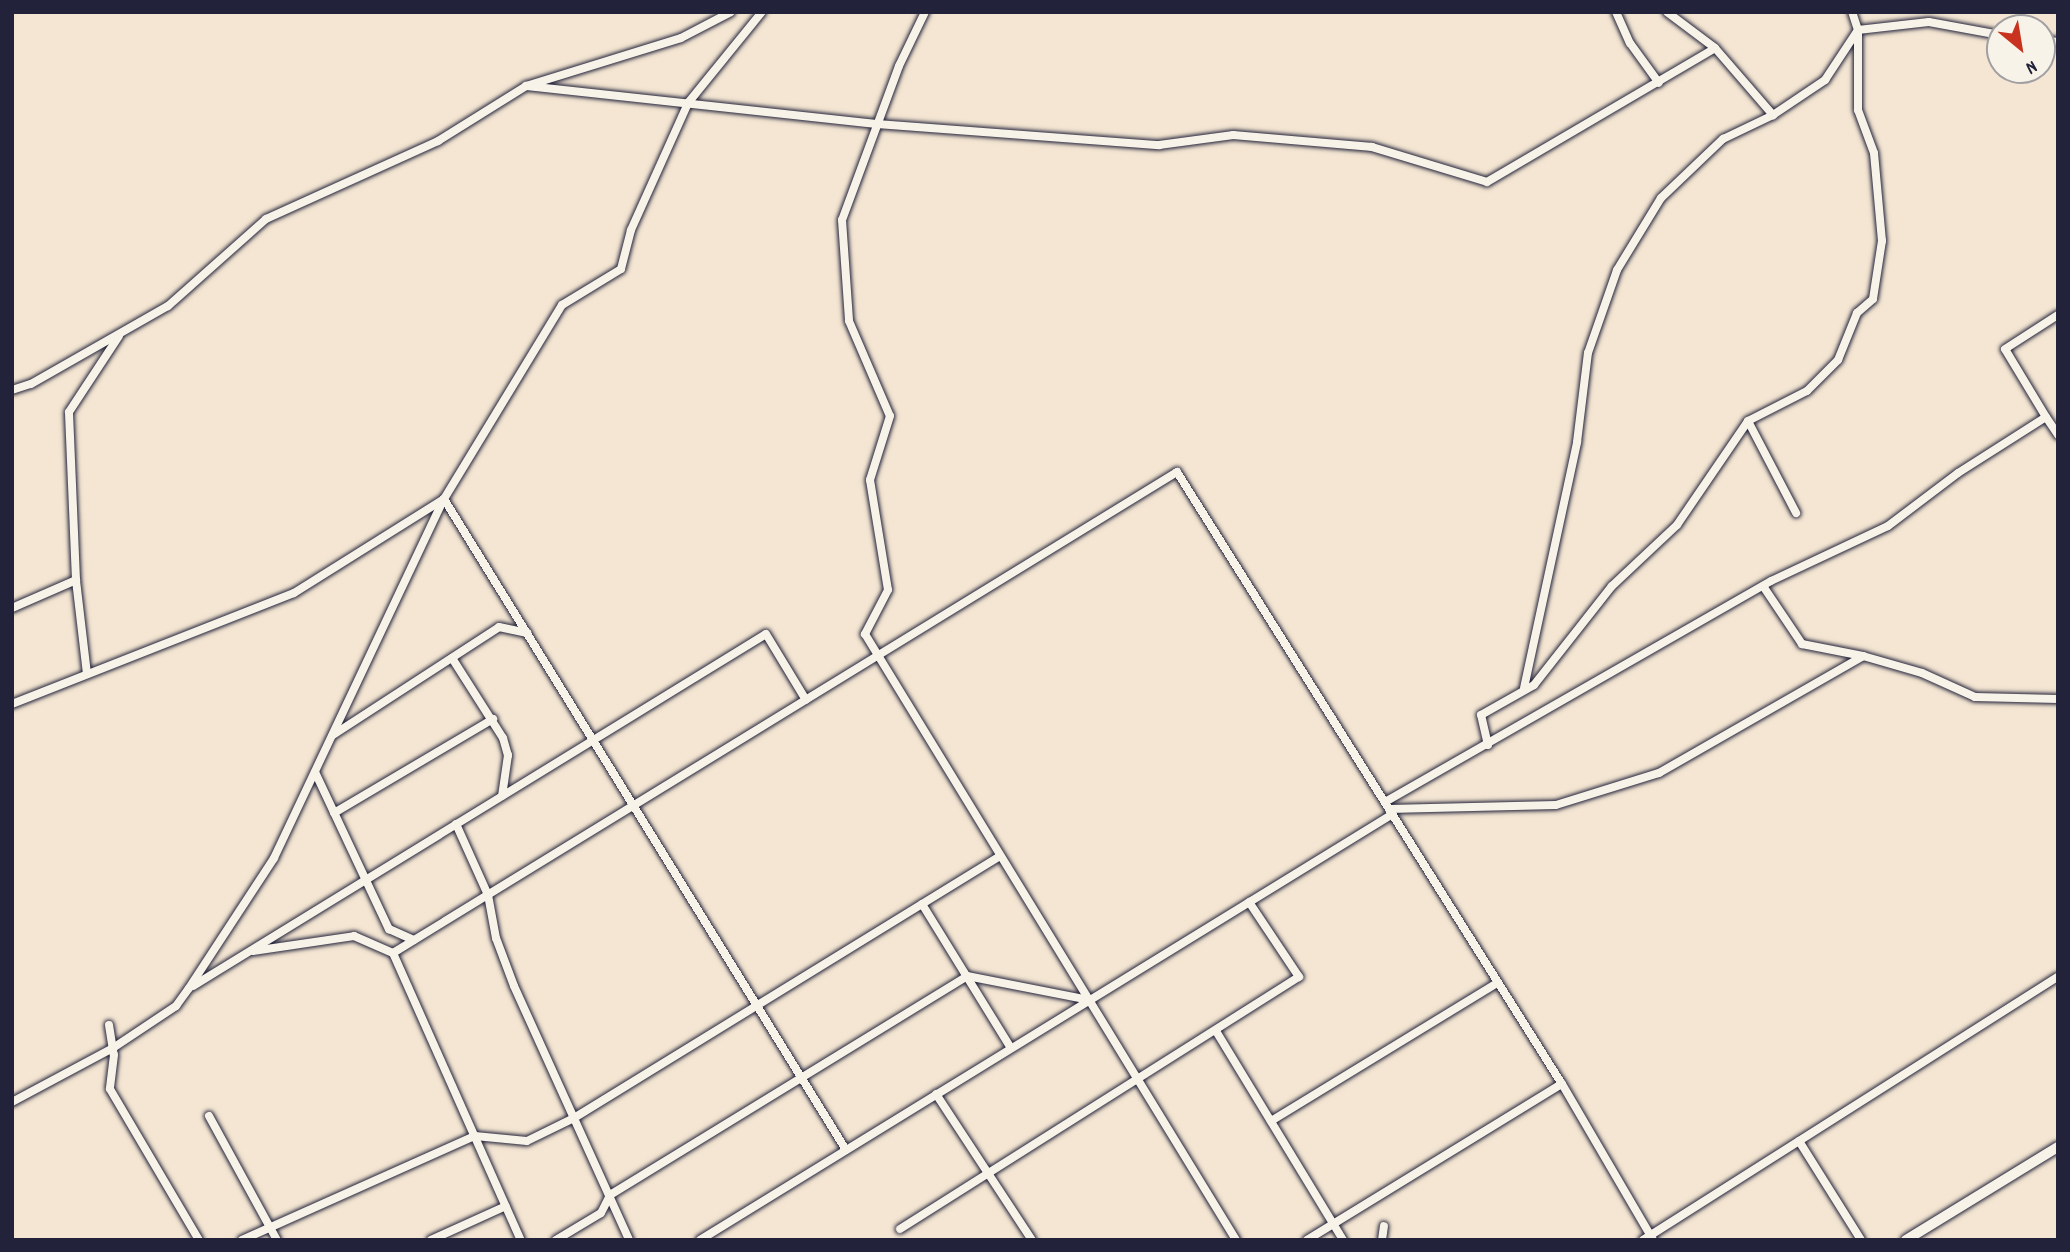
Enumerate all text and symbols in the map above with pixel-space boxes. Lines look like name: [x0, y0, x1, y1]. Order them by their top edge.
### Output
north arrow: [1986, 14, 2056, 84]
text: N: [2020, 52, 2042, 80]

